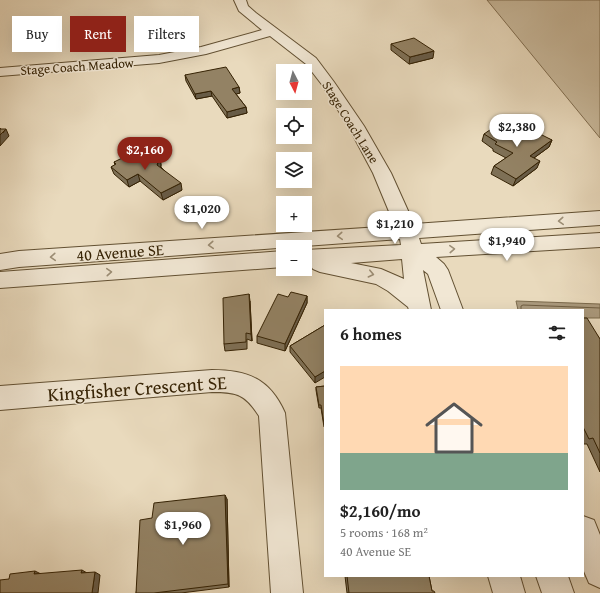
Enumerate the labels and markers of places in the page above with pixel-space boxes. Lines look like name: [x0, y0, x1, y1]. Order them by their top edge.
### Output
pin: $2,380: [484, 114, 550, 148]
pin: $2,160: [112, 137, 178, 171]
pin: $1,020: [169, 196, 235, 230]
pin: $1,210: [362, 211, 428, 245]
pin: $1,940: [474, 228, 540, 262]
pin: $1,960: [150, 512, 216, 546]

